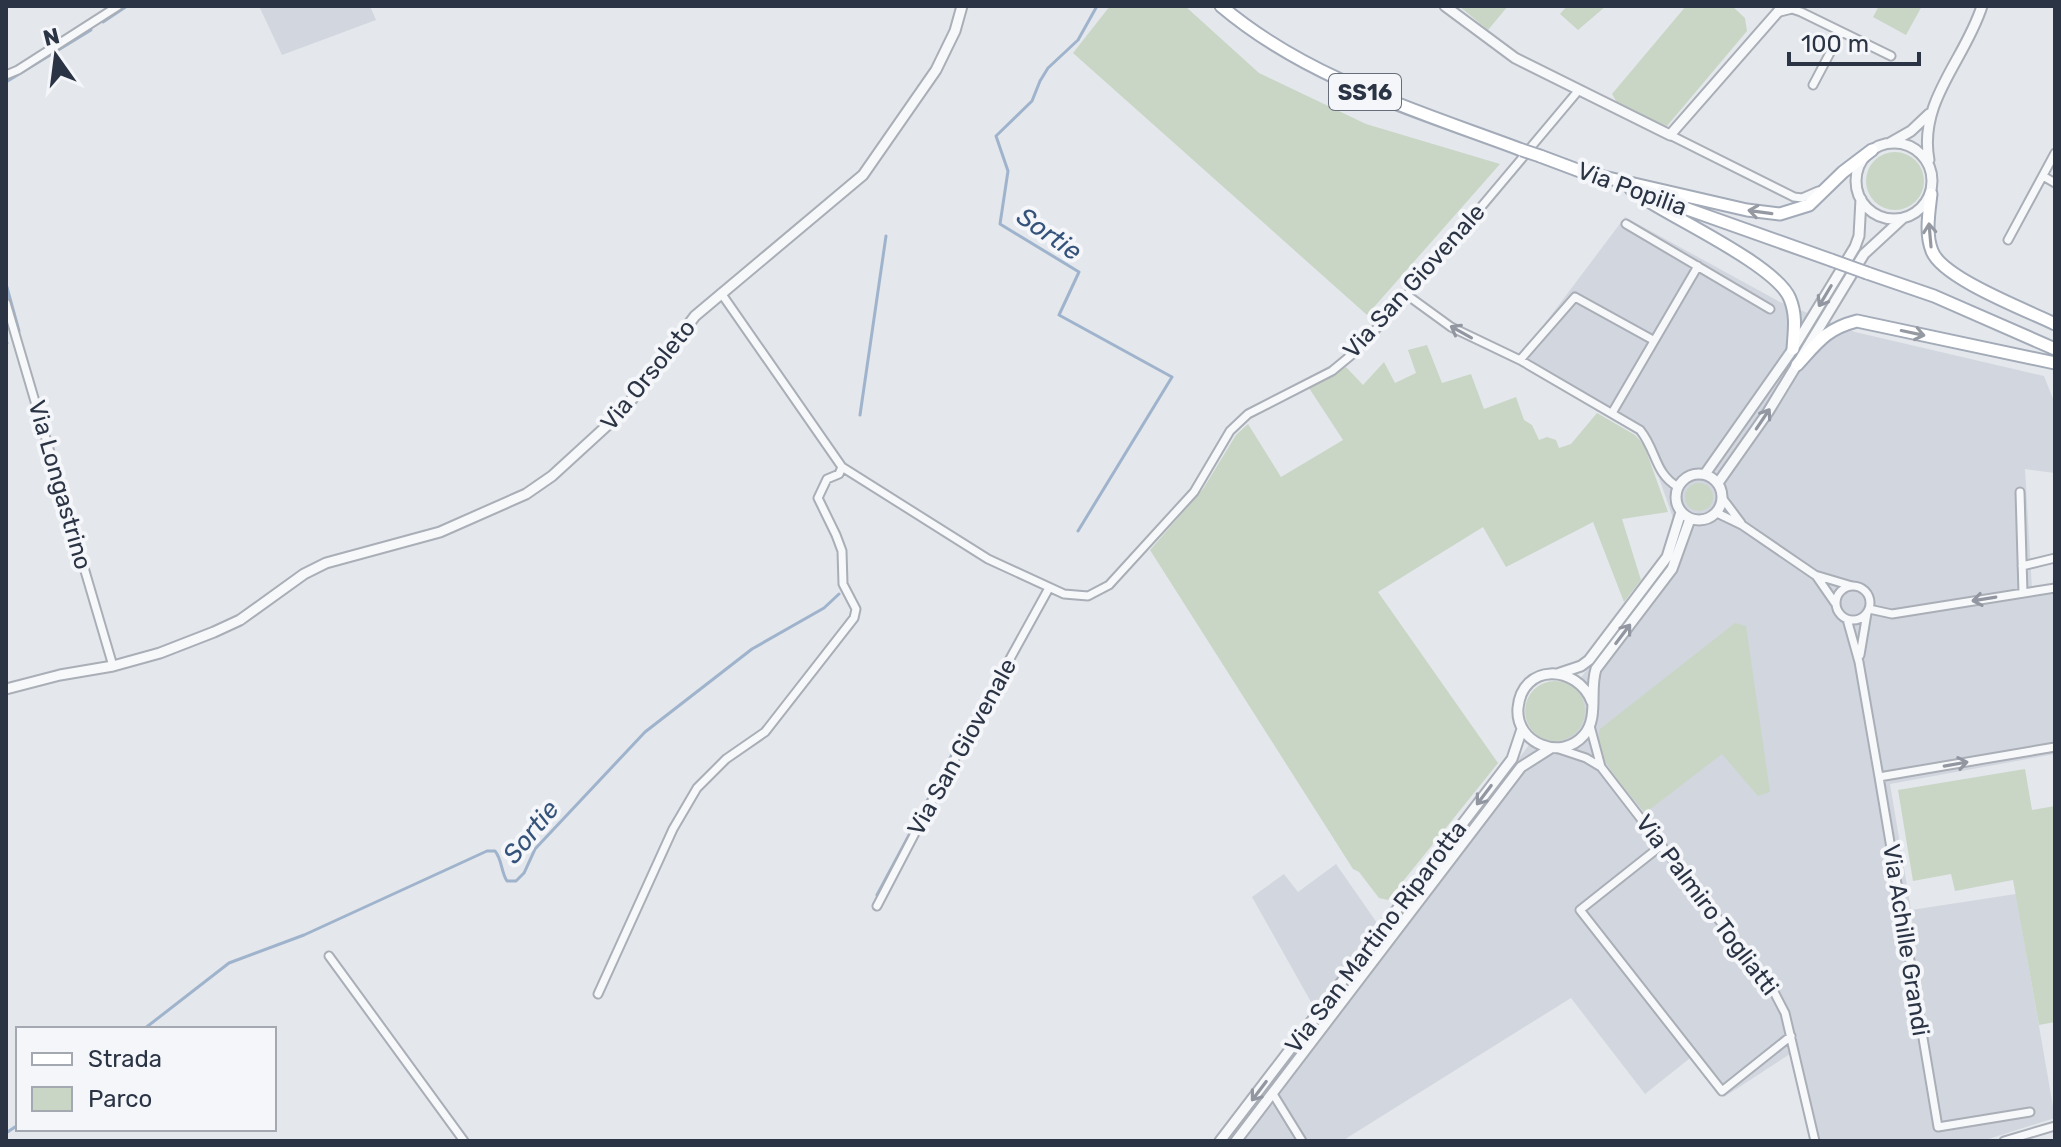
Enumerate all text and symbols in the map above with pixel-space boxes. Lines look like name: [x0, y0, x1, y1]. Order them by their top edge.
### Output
north arrow: [16, 16, 96, 96]
scale bar: [1789, 16, 1919, 66]
text: N: [40, 22, 62, 52]
text: 100 m: [1801, 30, 1869, 58]
road number: SS16: [1329, 74, 1401, 110]
street label: Via Popilia: [1573, 156, 1691, 222]
street label: Via San Giovenale: [1337, 198, 1491, 364]
water label: Sortie: [1011, 201, 1088, 268]
one-way arrow: [1748, 204, 1773, 219]
one-way arrow: [1922, 222, 1937, 248]
one-way arrow: [1817, 284, 1833, 307]
street label: Via Orsoleto: [595, 314, 701, 436]
one-way arrow: [1450, 324, 1473, 340]
one-way arrow: [1900, 326, 1925, 341]
street label: Via Longastrino: [22, 397, 98, 573]
one-way arrow: [1755, 408, 1771, 430]
one-way arrow: [1972, 592, 1998, 607]
one-way arrow: [1615, 624, 1632, 645]
street label: Via San Giovenale: [902, 654, 1022, 840]
one-way arrow: [1943, 756, 1968, 771]
one-way arrow: [1476, 784, 1493, 805]
water label: Sortie: [496, 794, 566, 870]
street label: Via Palmiro Togliatti: [1630, 809, 1784, 1001]
street label: Via San Martino Riparotta: [1279, 815, 1473, 1059]
street label: Via Achille Grandi: [1877, 842, 1935, 1038]
legend: [16, 1027, 276, 1131]
text: Strada: [88, 1045, 162, 1073]
one-way arrow: [1250, 1080, 1267, 1101]
text: Parco: [88, 1085, 152, 1113]

